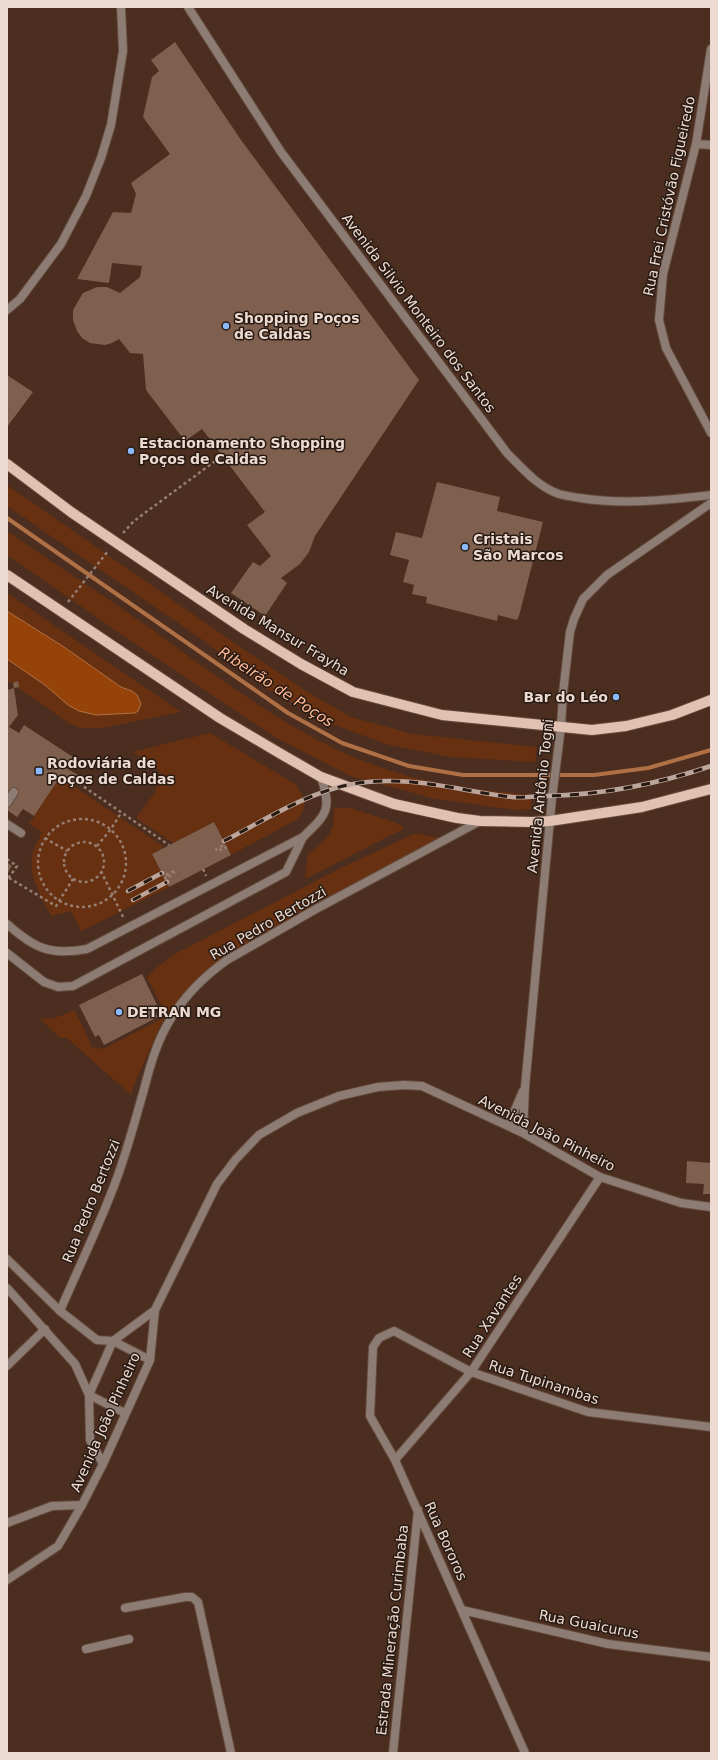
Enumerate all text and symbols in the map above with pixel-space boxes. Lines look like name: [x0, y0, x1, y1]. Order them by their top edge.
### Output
street label: Rua Frei Cristóvão Figueiredo: [640, 95, 698, 297]
street label: Avenida Silvio Monteiro dos Santos: [339, 210, 499, 416]
place label: Shopping Poços de Caldas: [234, 310, 360, 342]
marker: Shopping Poços de Caldas: [221, 321, 231, 331]
place label: Estacionamento Shopping Poços de Caldas: [139, 435, 345, 467]
marker: Estacionamento Shopping Poços de Caldas: [126, 446, 136, 456]
place label: Cristais São Marcos: [473, 531, 564, 563]
marker: Cristais São Marcos: [460, 542, 470, 552]
street label: Avenida Mansur Frayha: [204, 581, 352, 679]
water label: Ribeirão de Poços: [215, 643, 337, 731]
place label: Bar do Léo: [524, 689, 608, 705]
marker: Bar do Léo: [611, 692, 621, 702]
street label: Avenida Antônio Togni: [524, 718, 556, 874]
place label: Rodoviária de Poços de Caldas: [47, 755, 175, 787]
marker: Rodoviária de Poços de Caldas: [34, 766, 44, 776]
street label: Rua Pedro Bertozzi: [207, 883, 329, 963]
place label: DETRAN MG: [127, 1004, 221, 1020]
marker: DETRAN MG: [114, 1007, 124, 1017]
street label: Avenida João Pinheiro: [476, 1092, 618, 1174]
street label: Rua Pedro Bertozzi: [59, 1137, 123, 1265]
street label: Rua Xavantes: [459, 1271, 525, 1361]
street label: Avenida João Pinheiro: [67, 1350, 143, 1494]
street label: Rua Tupinambas: [487, 1357, 601, 1407]
street label: Rua Bororos: [422, 1499, 470, 1583]
street label: Estrada Mineração Curimbaba: [373, 1524, 411, 1736]
street label: Rua Guaicurus: [538, 1606, 640, 1642]

